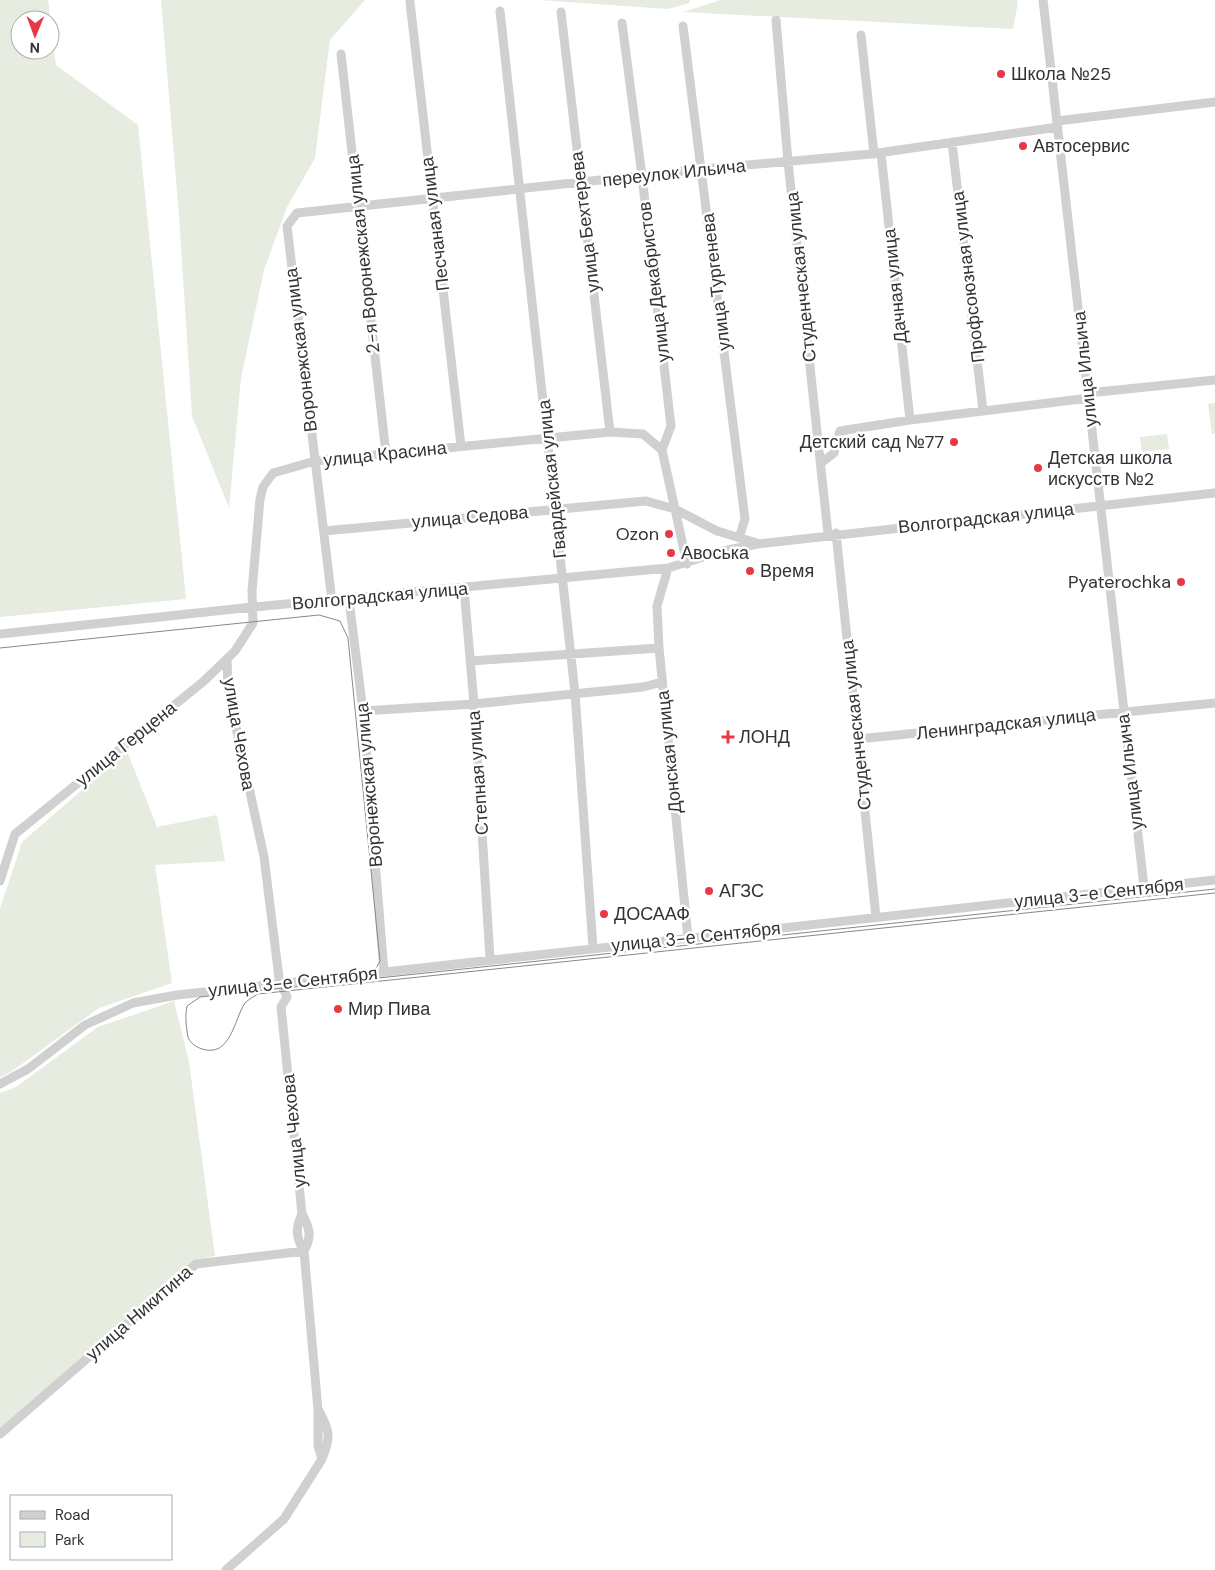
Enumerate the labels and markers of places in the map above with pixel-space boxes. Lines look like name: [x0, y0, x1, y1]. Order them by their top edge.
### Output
place label: Школа №25: [1011, 62, 1111, 86]
marker: Школа №25: [995, 68, 1007, 80]
place label: Автосервис: [1033, 134, 1130, 158]
marker: Автосервис: [1017, 140, 1029, 152]
place label: Детский сад №77: [800, 430, 944, 454]
marker: Детский сад №77: [948, 436, 960, 448]
place label: Детская школа искусств №2: [1048, 446, 1173, 491]
marker: Детская школа искусств №2: [1032, 462, 1044, 474]
place label: Ozon: [616, 522, 659, 546]
marker: Ozon: [663, 528, 675, 540]
place label: Авоська: [681, 541, 750, 565]
marker: Авоська: [665, 547, 677, 559]
place label: Время: [760, 559, 814, 583]
marker: Время: [744, 565, 756, 577]
place label: Pyaterochka: [1068, 570, 1171, 594]
marker: Pyaterochka: [1175, 576, 1187, 588]
place label: ЛОНД: [739, 725, 790, 749]
marker: ЛОНД: [721, 730, 735, 744]
place label: АГЗС: [719, 879, 764, 903]
marker: АГЗС: [703, 885, 715, 897]
place label: ДОСААФ: [614, 902, 690, 926]
marker: ДОСААФ: [598, 908, 610, 920]
place label: Мир Пива: [348, 997, 431, 1021]
marker: Мир Пива: [332, 1003, 344, 1015]

